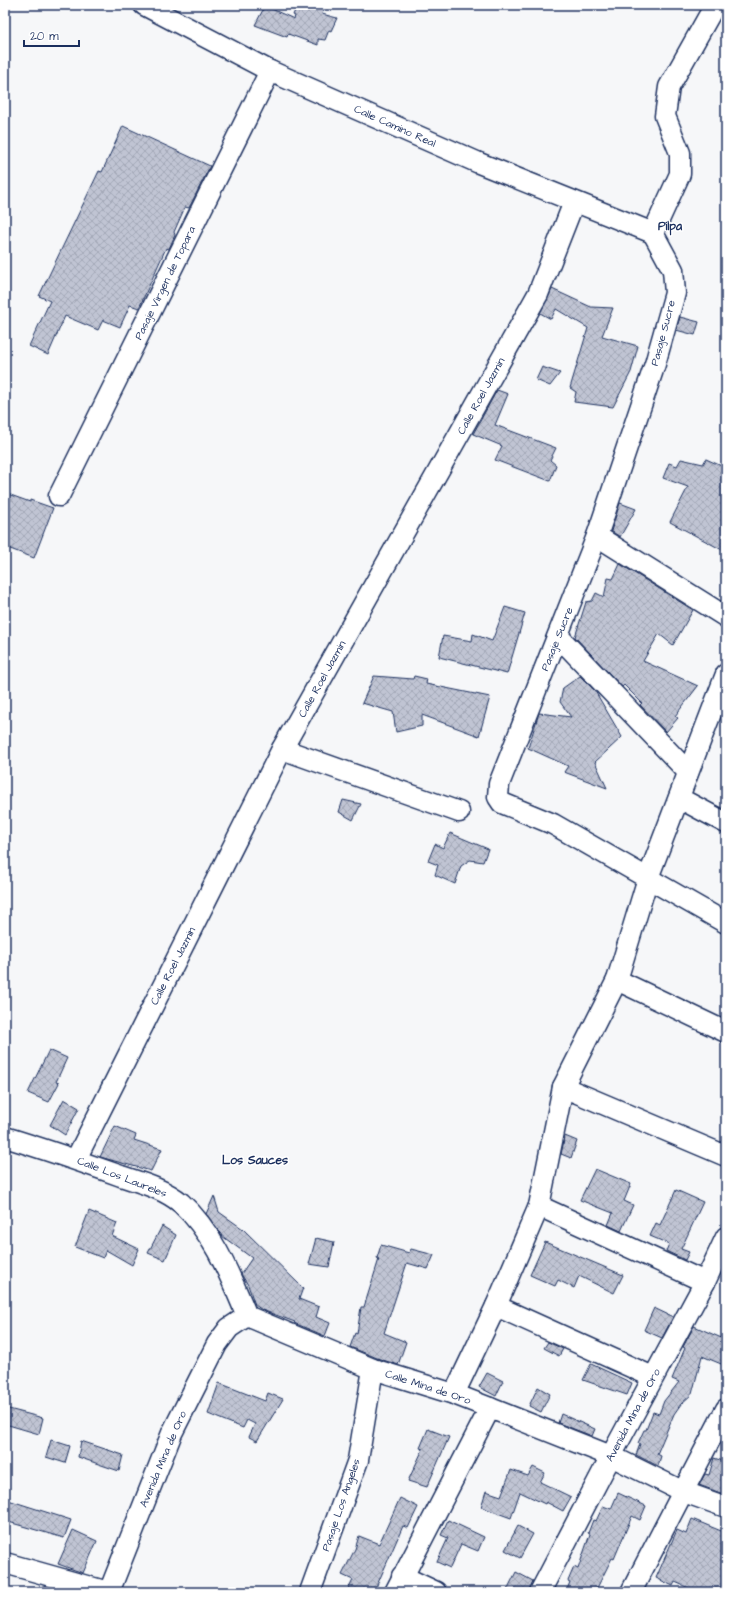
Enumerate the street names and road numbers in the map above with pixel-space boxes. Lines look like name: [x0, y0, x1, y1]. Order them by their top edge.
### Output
street label: Calle Camino Real: [352, 101, 438, 151]
street label: Pasaje Virgen de Topara: [131, 223, 200, 343]
street label: Pasaje Sucre: [647, 298, 679, 368]
street label: Calle Roel Jazmin: [454, 354, 509, 437]
street label: Pasaje Sucre: [537, 605, 577, 673]
street label: Calle Roel Jazmin: [295, 637, 350, 720]
street label: Calle Roel Jazmin: [147, 924, 199, 1008]
street label: Calle Los Laureles: [75, 1153, 169, 1201]
street label: Avenida Mina de Oro: [602, 1365, 664, 1464]
street label: Calle Mina de Oro: [383, 1366, 473, 1408]
street label: Avenida Mina de Oro: [136, 1408, 190, 1510]
street label: Pasaje Los Angeles: [318, 1456, 365, 1554]

